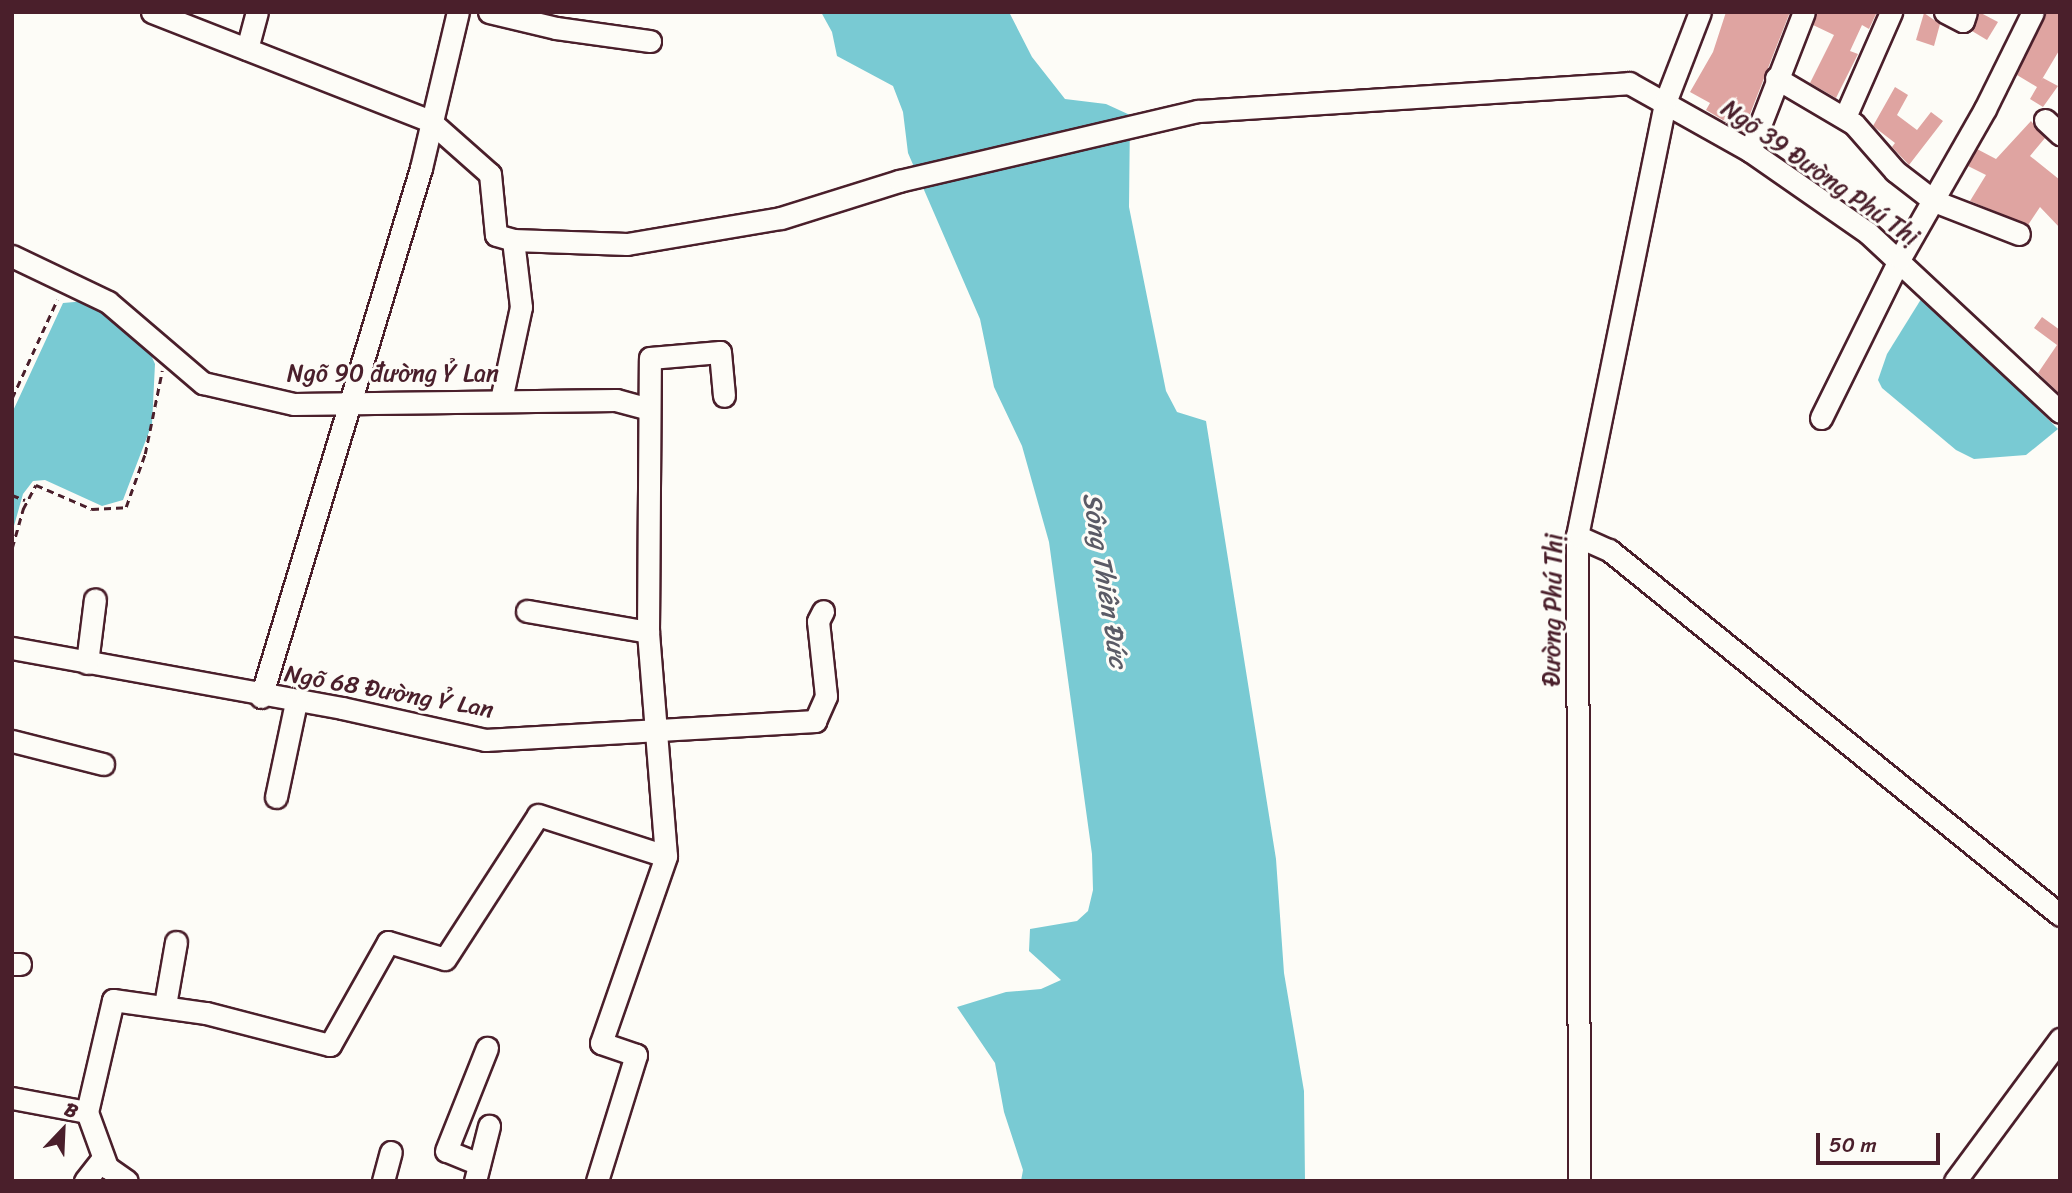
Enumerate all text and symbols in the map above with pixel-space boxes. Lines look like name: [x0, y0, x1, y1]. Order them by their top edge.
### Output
street label: Ngõ 39 Đường Phú Thị: [1716, 94, 1924, 252]
street label: Ngõ 90 đường Ỷ Lan: [287, 360, 499, 388]
water label: Sông Thiên Đức: [1076, 490, 1134, 670]
street label: Đường Phú Thị: [1537, 533, 1569, 687]
street label: Ngõ 68 Đường Ỷ Lan: [282, 659, 496, 725]
text: B: [59, 1093, 83, 1128]
north arrow: [28, 1095, 98, 1165]
scale bar: [1820, 1120, 1944, 1164]
text: 50 m: [1829, 1126, 1877, 1164]

